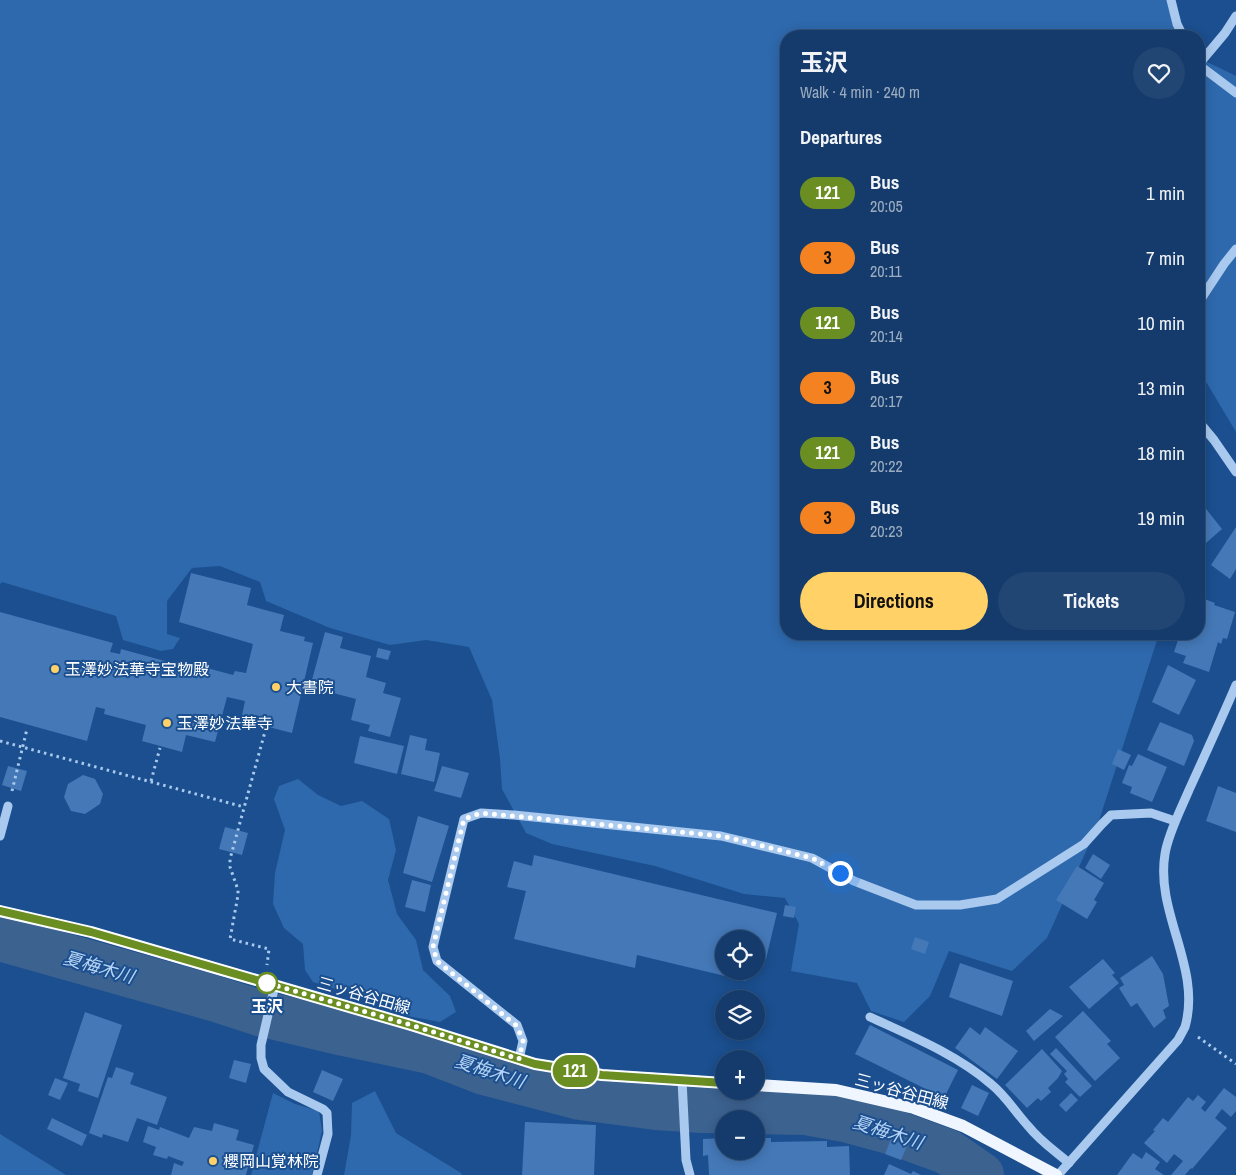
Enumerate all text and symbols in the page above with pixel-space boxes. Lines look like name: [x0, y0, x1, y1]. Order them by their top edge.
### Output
text: 玉沢: [800, 46, 848, 78]
button: heart: [1133, 47, 1185, 99]
text: Walk · 4 min · 240 m: [800, 81, 920, 103]
text: Departures: [800, 124, 882, 150]
text: Bus: [870, 169, 899, 195]
text: 121: [815, 180, 840, 205]
text: 1 min: [1146, 180, 1185, 206]
text: 20:05: [870, 195, 903, 217]
text: Bus: [870, 234, 899, 260]
text: 3: [823, 245, 832, 270]
text: 7 min: [1146, 245, 1185, 271]
text: 20:11: [870, 260, 902, 282]
text: Bus: [870, 299, 899, 325]
text: 121: [815, 310, 840, 335]
text: 10 min: [1137, 310, 1185, 336]
text: 20:14: [870, 325, 903, 347]
text: Bus: [870, 364, 899, 390]
text: 3: [823, 375, 832, 400]
text: 13 min: [1137, 375, 1185, 401]
text: 20:17: [870, 390, 903, 412]
text: Bus: [870, 429, 899, 455]
text: 121: [815, 440, 840, 465]
text: 18 min: [1137, 440, 1185, 466]
text: 20:22: [870, 455, 903, 477]
text: Bus: [870, 494, 899, 520]
text: 3: [823, 505, 832, 530]
text: 19 min: [1137, 505, 1185, 531]
text: 20:23: [870, 520, 903, 542]
button: Directions: [800, 572, 988, 630]
button: Tickets: [998, 572, 1185, 630]
place label: 玉澤妙法華寺宝物殿: [65, 658, 209, 680]
marker: 玉澤妙法華寺宝物殿: [49, 663, 61, 675]
place label: 大書院: [286, 676, 334, 698]
marker: 大書院: [270, 681, 282, 693]
place label: 玉澤妙法華寺: [177, 712, 273, 734]
marker: 玉澤妙法華寺: [161, 717, 173, 729]
your location: [828, 861, 853, 886]
map controls: [715, 930, 765, 1160]
button: locate: [715, 930, 765, 980]
water label: 夏梅木川: [61, 945, 139, 989]
street label: 三ッ谷谷田線: [315, 971, 413, 1019]
marker: 玉沢: [256, 972, 278, 994]
button: layers: [715, 990, 765, 1040]
place label: 玉沢: [251, 995, 283, 1017]
water label: 夏梅木川: [452, 1048, 530, 1095]
button: +: [715, 1050, 765, 1100]
line badge: 121: [546, 1055, 604, 1087]
text: 121: [563, 1058, 587, 1083]
street label: 三ッ谷谷田線: [853, 1068, 951, 1114]
water label: 夏梅木川: [850, 1109, 928, 1156]
button: −: [715, 1110, 765, 1160]
place label: 櫻岡山覚林院: [223, 1150, 319, 1172]
marker: 櫻岡山覚林院: [207, 1155, 219, 1167]

